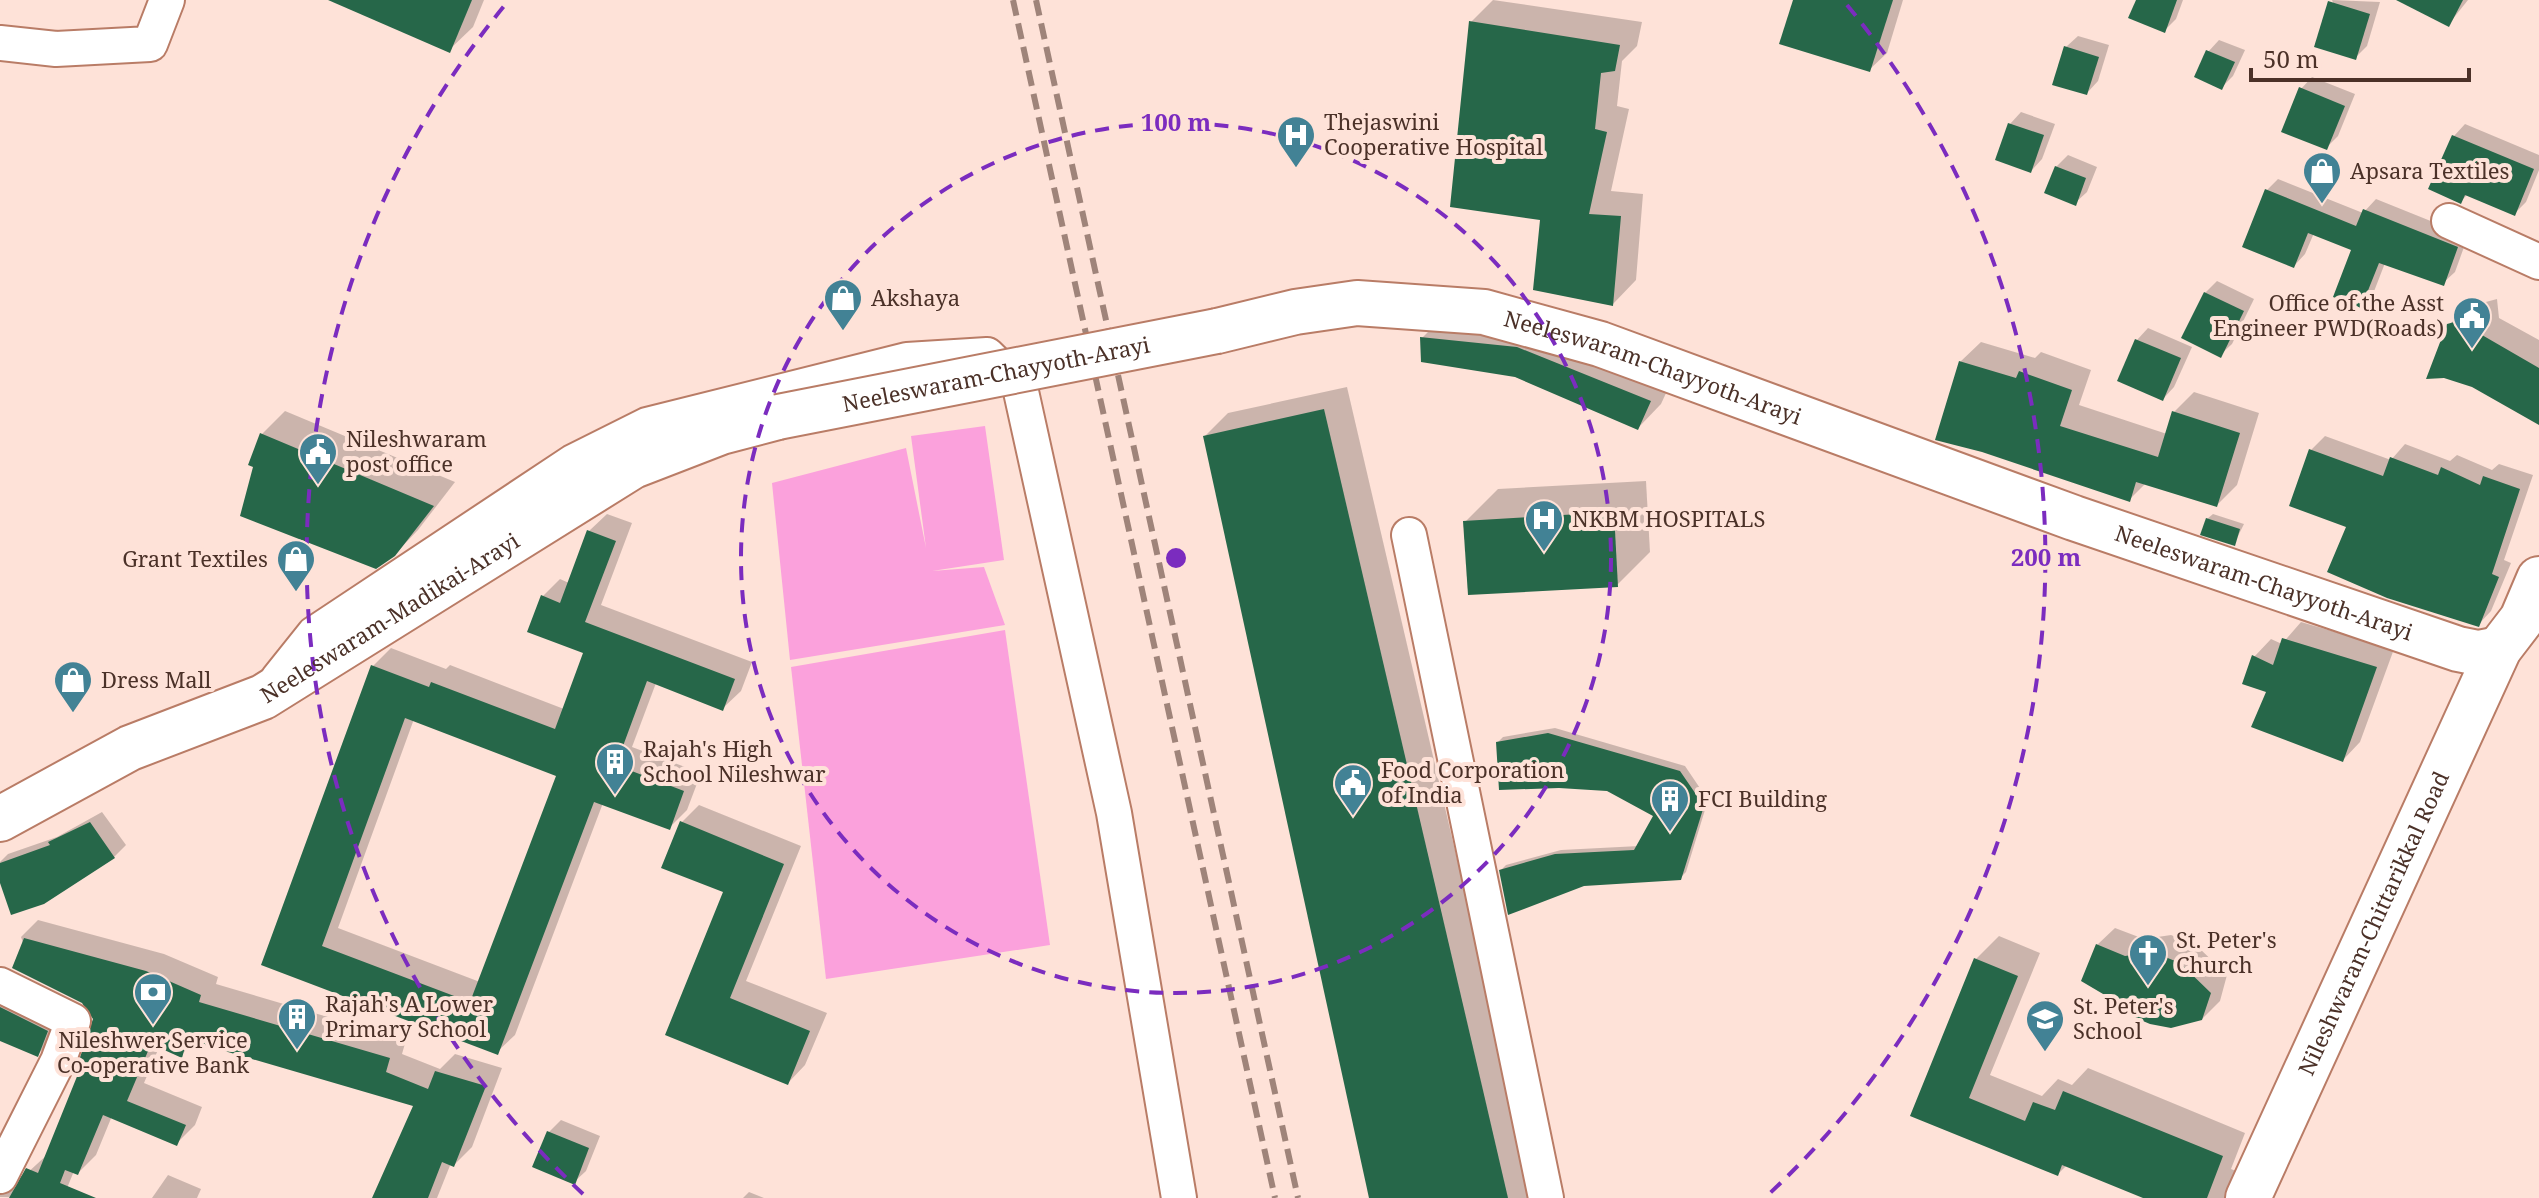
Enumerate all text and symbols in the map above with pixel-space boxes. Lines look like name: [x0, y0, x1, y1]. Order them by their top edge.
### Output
scale bar: [2251, 32, 2469, 82]
text: 50 m: [2263, 42, 2319, 75]
text: 100 m: [1141, 105, 1212, 138]
place label: Thejaswini Cooperative Hospital: [1324, 106, 1543, 161]
hospital icon: Thejaswini Cooperative Hospital: [1275, 114, 1317, 169]
shop icon: Apsara Textiles: [2301, 150, 2343, 205]
place label: Apsara Textiles: [2350, 155, 2510, 185]
shop icon: Akshaya: [822, 277, 864, 332]
place label: Akshaya: [871, 282, 960, 312]
place label: Office of the Asst Engineer PWD(Roads): [2213, 287, 2444, 342]
public building icon: Office of the Asst Engineer PWD(Roads): [2451, 295, 2493, 350]
street label: Neeleswaram-Chayyoth-Arayi: [1501, 302, 1806, 431]
street label: Neeleswaram-Chayyoth-Arayi: [839, 329, 1152, 418]
place label: Nileshwaram post office: [346, 423, 487, 478]
public building icon: Nileshwaram post office: [297, 431, 339, 486]
hospital icon: NKBM HOSPITALS: [1523, 498, 1565, 553]
place label: NKBM HOSPITALS: [1572, 503, 1765, 533]
street label: Neeleswaram-Chayyoth-Arayi: [2111, 517, 2417, 646]
street label: Neeleswaram-Madikai-Arayi: [254, 525, 524, 709]
shop icon: Grant Textiles: [275, 538, 317, 593]
text: 200 m: [2011, 540, 2082, 573]
place label: Grant Textiles: [122, 543, 268, 573]
centre of rings: [1162, 544, 1190, 572]
shop icon: Dress Mall: [52, 659, 94, 714]
place label: Dress Mall: [101, 664, 212, 694]
place label: Rajah's High School Nileshwar: [643, 733, 826, 788]
building icon: Rajah's High School Nileshwar: [594, 741, 636, 796]
place label: Food Corporation of India: [1381, 754, 1564, 809]
public building icon: Food Corporation of India: [1332, 762, 1374, 817]
street label: Nileshwaram-Chittarikkal Road: [2290, 766, 2455, 1080]
building icon: FCI Building: [1649, 778, 1691, 833]
place label: FCI Building: [1698, 783, 1827, 813]
place label: St. Peter's Church: [2176, 924, 2277, 979]
church icon: St. Peter's Church: [2127, 932, 2169, 987]
bank icon: Nileshwer Service Co-operative Bank: [132, 971, 174, 1026]
place label: Rajah's A Lower Primary School: [325, 988, 494, 1043]
place label: St. Peter's School: [2073, 990, 2174, 1045]
building icon: Rajah's A Lower Primary School: [276, 996, 318, 1051]
school or university icon: St. Peter's School: [2024, 998, 2066, 1053]
place label: Nileshwer Service Co-operative Bank: [57, 1024, 249, 1079]

